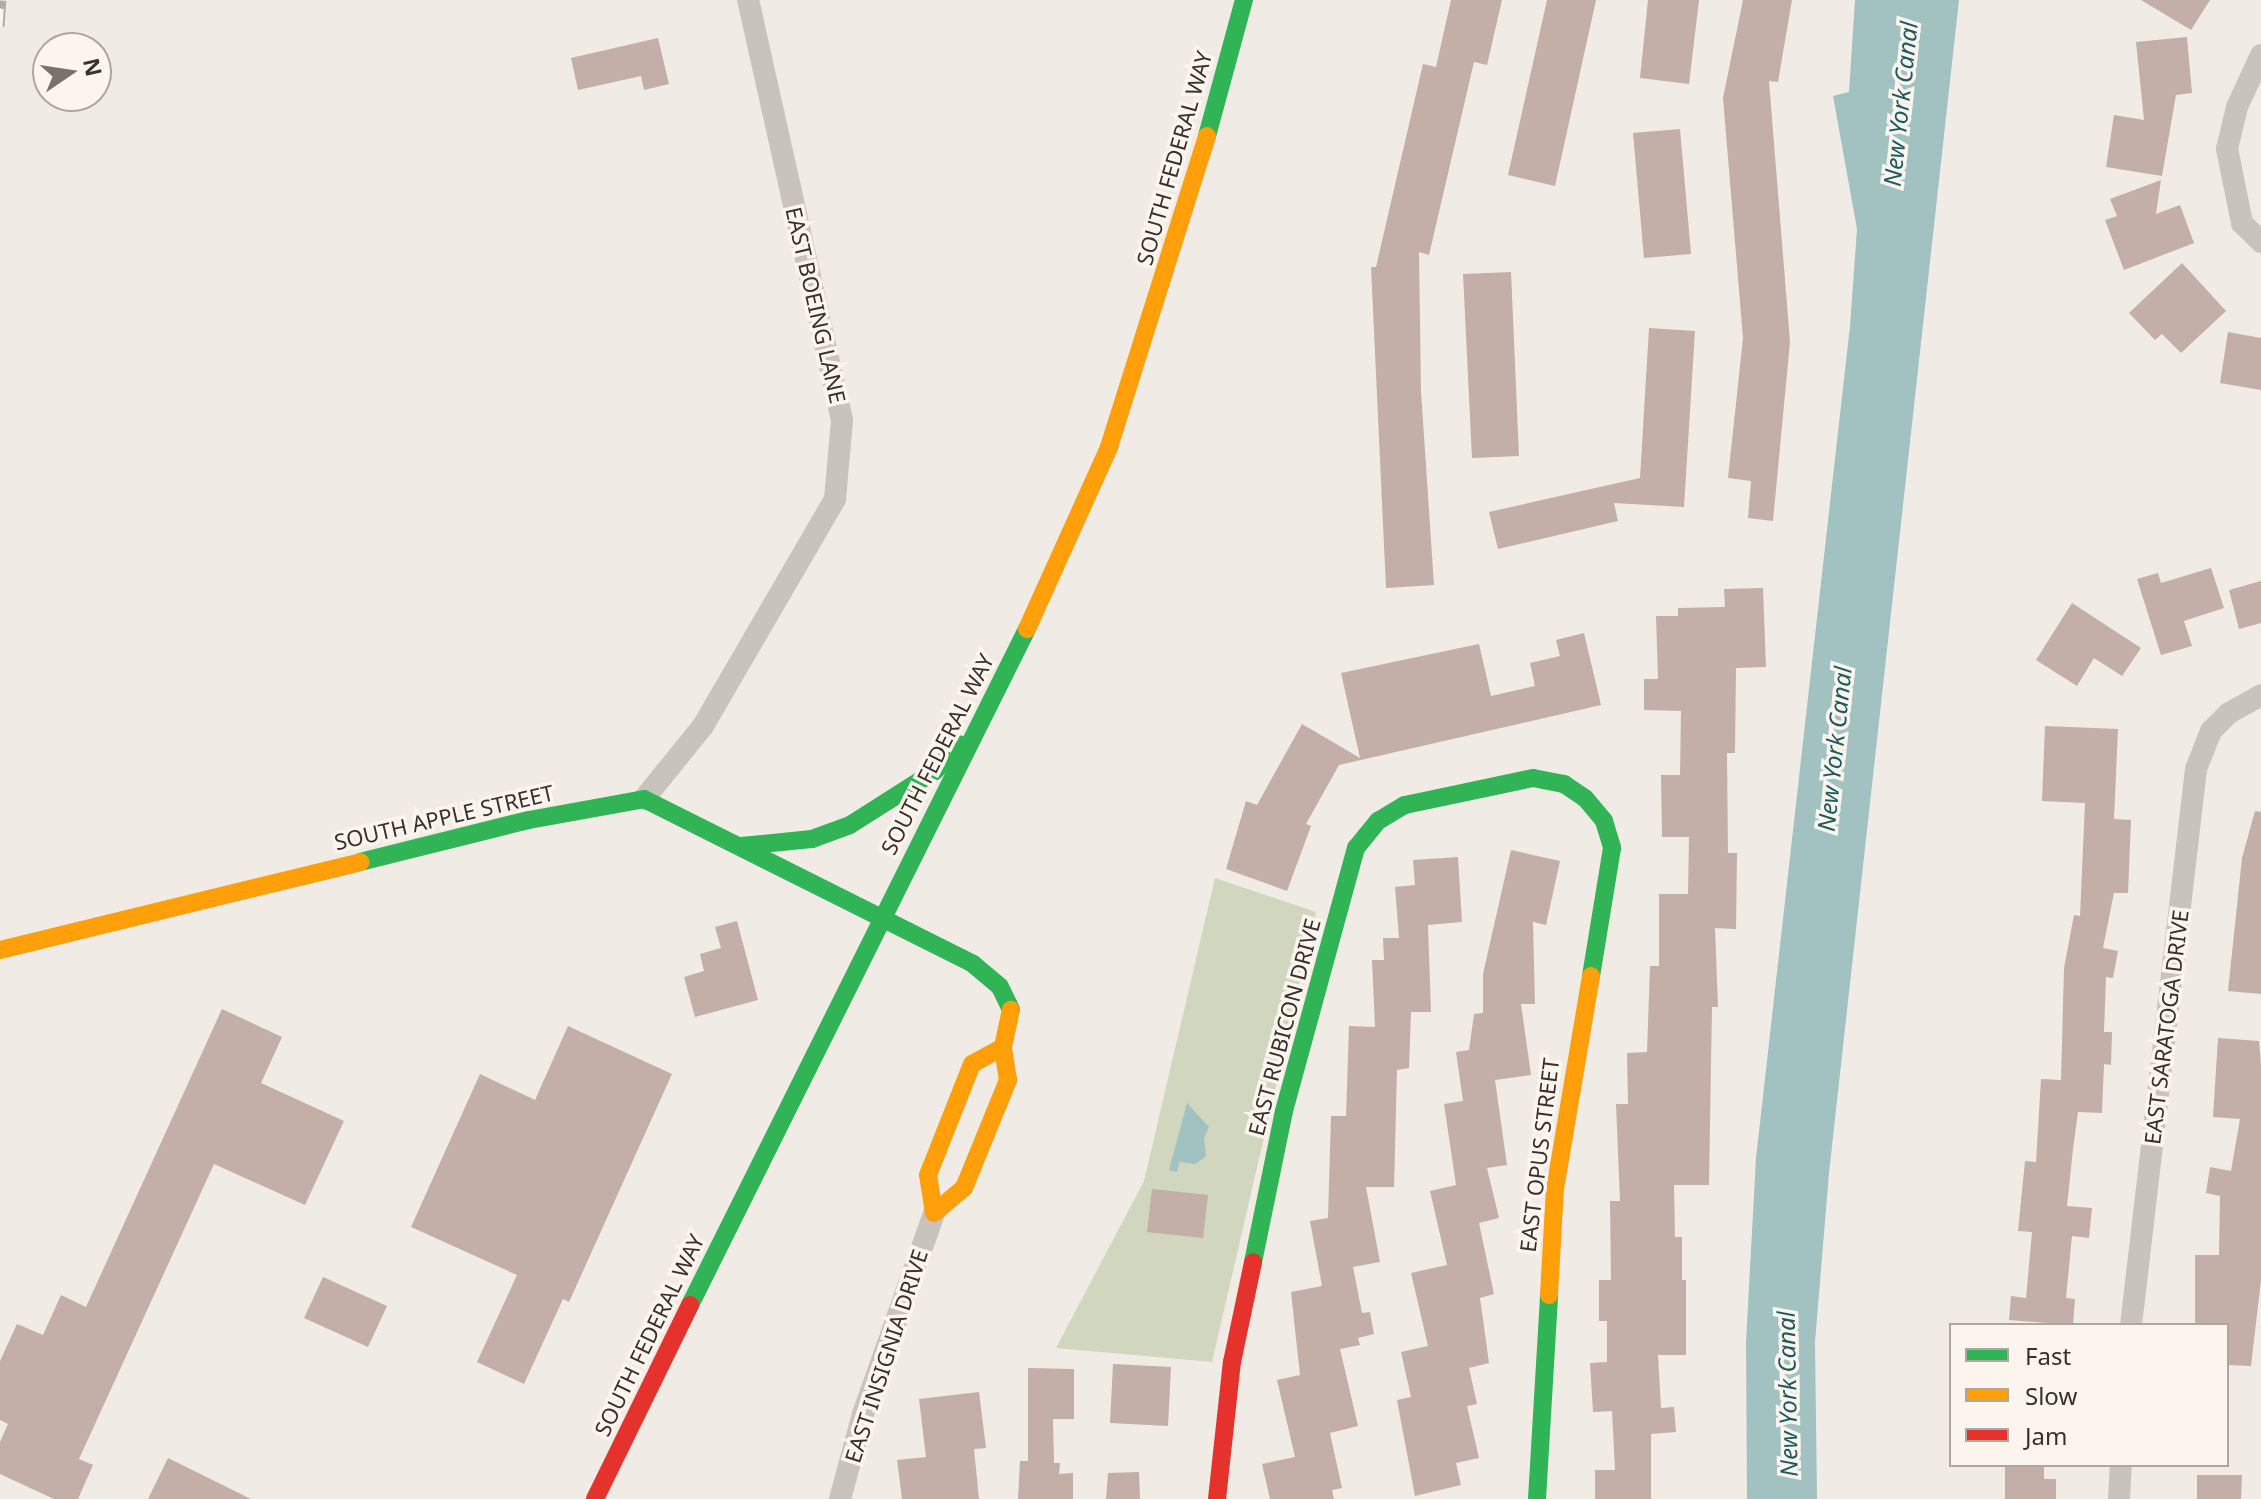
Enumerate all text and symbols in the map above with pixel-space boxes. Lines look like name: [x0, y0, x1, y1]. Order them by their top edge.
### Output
water label: New York Canal: [1877, 20, 1923, 188]
north arrow: [32, 32, 112, 112]
street label: SOUTH FEDERAL WAY: [1131, 48, 1217, 268]
text: N: [77, 55, 110, 79]
street label: EAST BOEING LANE: [781, 204, 851, 406]
street label: SOUTH FEDERAL WAY: [875, 649, 999, 859]
water label: New York Canal: [1811, 665, 1857, 833]
street label: SOUTH APPLE STREET: [332, 779, 556, 855]
street label: EAST SARATOGA DRIVE: [2139, 908, 2193, 1146]
street label: EAST RUBICON DRIVE: [1242, 916, 1326, 1138]
street label: EAST OPUS STREET: [1514, 1056, 1564, 1254]
street label: SOUTH FEDERAL WAY: [589, 1230, 709, 1440]
street label: EAST INSIGNIA DRIVE: [839, 1246, 933, 1466]
water label: New York Canal: [1771, 1311, 1803, 1477]
legend: [1949, 1323, 2229, 1467]
text: Fast: [2025, 1339, 2071, 1372]
text: Slow: [2025, 1379, 2077, 1412]
text: Jam: [2025, 1419, 2067, 1452]

